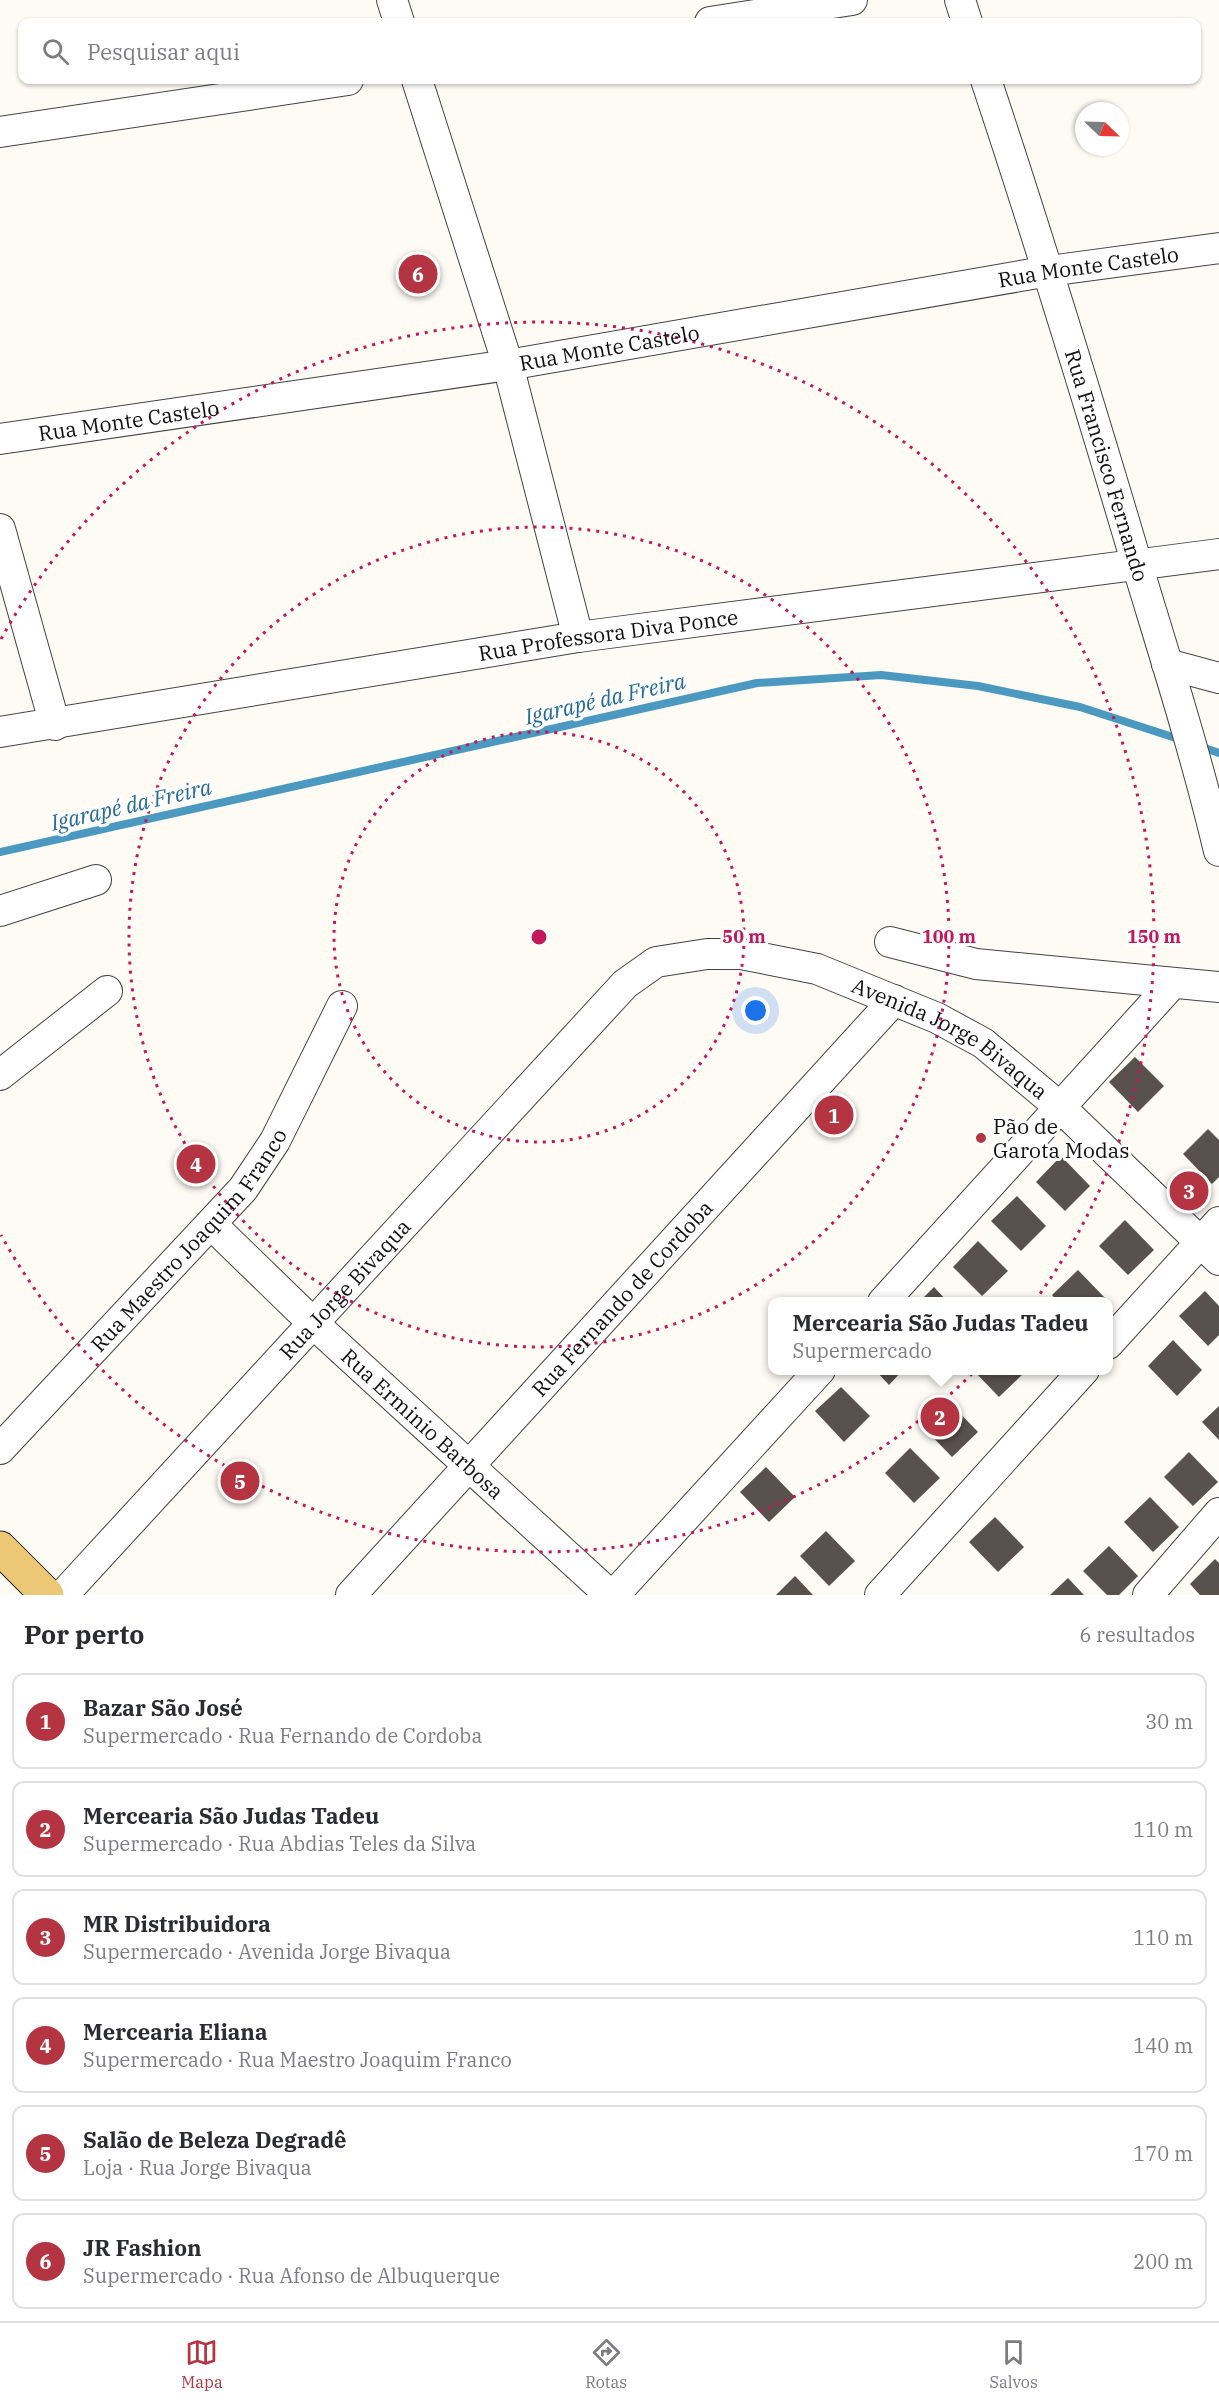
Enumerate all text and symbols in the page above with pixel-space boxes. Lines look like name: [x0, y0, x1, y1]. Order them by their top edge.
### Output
search box: [18, 18, 1201, 84]
icon: search: [39, 35, 72, 68]
text: Pesquisar aqui: [87, 37, 240, 66]
north arrow: [1075, 102, 1129, 156]
street label: Rua Monte Castelo: [996, 240, 1180, 294]
pin: 6: [398, 252, 438, 296]
street label: Rua Monte Castelo: [517, 318, 701, 377]
street label: Rua Francisco Fernando: [1059, 346, 1155, 585]
street label: Rua Monte Castelo: [36, 393, 221, 447]
street label: Rua Professora Diva Ponce: [476, 602, 740, 667]
water label: Igarapé da Freira: [521, 665, 688, 731]
water label: Igarapé da Freira: [47, 771, 214, 837]
text: 50 m: [722, 925, 766, 948]
text: 100 m: [922, 925, 977, 948]
text: 150 m: [1127, 925, 1182, 948]
centre of rings: [529, 927, 549, 947]
street label: Avenida Jorge Bivaqua: [848, 971, 1054, 1105]
your location: [741, 996, 770, 1025]
pin: 1: [814, 1092, 854, 1138]
place label: Pão de Garota Modas: [993, 1112, 1130, 1164]
street label: Rua Maestro Joaquim Franco: [84, 1124, 293, 1357]
marker: Pão de Garota Modas: [974, 1131, 988, 1145]
pin: 4: [176, 1142, 216, 1186]
pin: 3: [1170, 1168, 1208, 1214]
street label: Rua Fernando de Cordoba: [525, 1194, 719, 1402]
street label: Rua Jorge Bivaqua: [273, 1213, 416, 1365]
popup: [768, 1297, 1113, 1375]
text: Mercearia São Judas Tadeu: [792, 1308, 1089, 1337]
text: Supermercado: [792, 1337, 932, 1364]
street label: Rua Erminio Barbosa: [336, 1342, 510, 1505]
pin: 2: [920, 1394, 960, 1440]
pin: 5: [220, 1458, 260, 1504]
text: Por perto: [24, 1617, 144, 1651]
text: 6 resultados: [1079, 1621, 1195, 1648]
text: Bazar São José: [83, 1693, 243, 1722]
text: 1: [40, 1708, 52, 1735]
text: 30 m: [1145, 1708, 1193, 1735]
text: Supermercado · Rua Fernando de Cordoba: [83, 1722, 482, 1749]
text: Mercearia São Judas Tadeu: [83, 1801, 379, 1830]
text: 2: [40, 1816, 52, 1843]
text: 110 m: [1133, 1816, 1193, 1843]
text: Supermercado · Rua Abdias Teles da Silva: [83, 1830, 476, 1857]
text: MR Distribuidora: [83, 1909, 271, 1938]
text: 3: [40, 1924, 52, 1951]
text: 110 m: [1133, 1924, 1193, 1951]
text: Supermercado · Avenida Jorge Bivaqua: [83, 1938, 451, 1965]
text: Mercearia Eliana: [83, 2017, 268, 2046]
text: 4: [40, 2032, 52, 2059]
text: 140 m: [1133, 2032, 1193, 2059]
text: Supermercado · Rua Maestro Joaquim Franco: [83, 2046, 512, 2073]
text: Salão de Beleza Degradê: [83, 2125, 347, 2154]
text: 5: [40, 2140, 52, 2167]
text: 170 m: [1133, 2140, 1193, 2167]
text: Loja · Rua Jorge Bivaqua: [83, 2154, 312, 2181]
text: JR Fashion: [83, 2233, 202, 2262]
text: 6: [40, 2248, 52, 2275]
text: 200 m: [1133, 2248, 1193, 2275]
text: Supermercado · Rua Afonso de Albuquerque: [83, 2262, 500, 2289]
tab: Mapa: [181, 2336, 223, 2392]
tab: Rotas: [585, 2336, 627, 2392]
tab: Salvos: [990, 2336, 1038, 2392]

